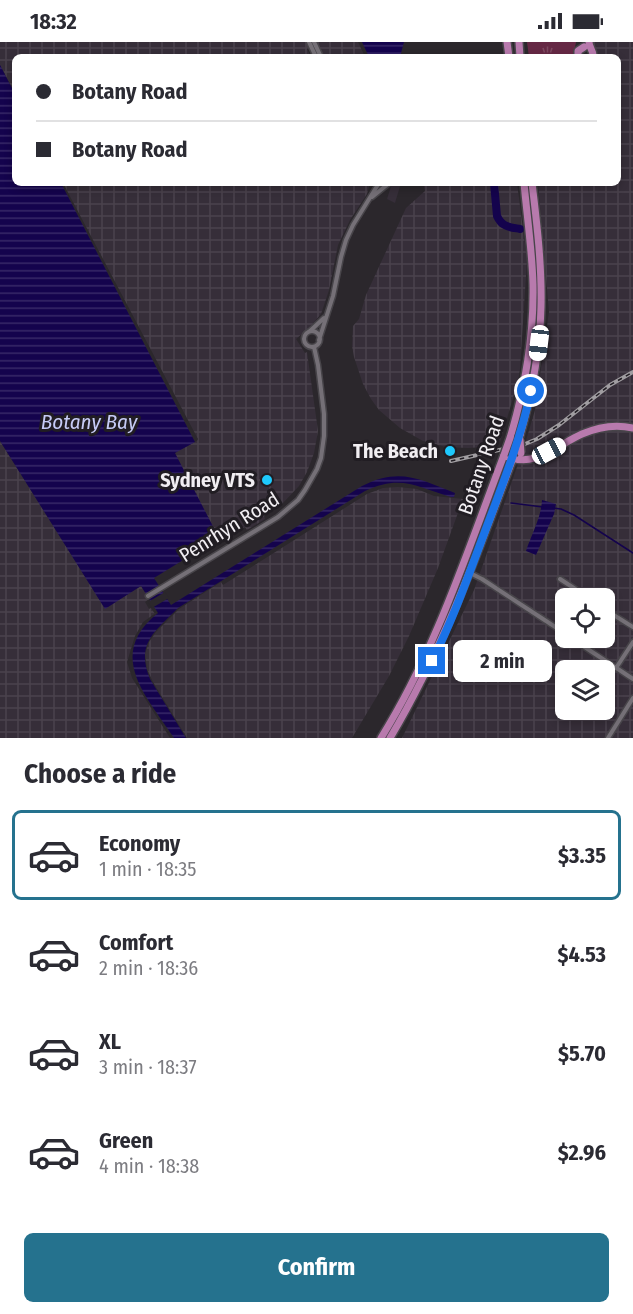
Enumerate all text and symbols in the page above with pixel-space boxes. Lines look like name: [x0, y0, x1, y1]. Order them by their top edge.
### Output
text: 18:32: [30, 8, 77, 35]
text: Botany Road: [72, 78, 187, 105]
text: Botany Road: [72, 136, 187, 163]
car: [528, 324, 550, 362]
route start: [517, 377, 544, 404]
water label: Botany Bay: [41, 409, 138, 435]
street label: Botany Road: [453, 412, 509, 518]
car: [529, 435, 569, 467]
place label: The Beach: [353, 439, 438, 463]
marker: The Beach: [443, 444, 457, 458]
place label: Sydney VTS: [160, 468, 255, 492]
marker: Sydney VTS: [260, 473, 274, 487]
street label: Penrhyn Road: [175, 487, 283, 567]
map controls: [555, 588, 615, 720]
button: locate: [555, 588, 615, 648]
callout: 2 min: [453, 640, 552, 682]
route end: [418, 647, 445, 674]
text: 2 min: [480, 649, 525, 673]
button: layers: [555, 660, 615, 720]
text: Choose a ride: [24, 758, 176, 790]
icon: car: [27, 828, 81, 882]
text: Economy: [99, 830, 180, 857]
text: $3.35: [558, 842, 606, 869]
text: 1 min · 18:35: [99, 857, 197, 881]
icon: car: [27, 927, 81, 981]
text: Comfort: [99, 929, 173, 956]
text: $4.53: [557, 941, 606, 968]
text: 2 min · 18:36: [99, 956, 198, 980]
icon: car: [27, 1026, 81, 1080]
text: XL: [99, 1028, 121, 1055]
text: $5.70: [558, 1040, 606, 1067]
text: 3 min · 18:37: [99, 1055, 197, 1079]
icon: car: [27, 1125, 81, 1179]
text: Green: [99, 1127, 153, 1154]
text: $2.96: [558, 1139, 606, 1166]
text: 4 min · 18:38: [99, 1154, 199, 1178]
button: Confirm: [24, 1233, 609, 1302]

